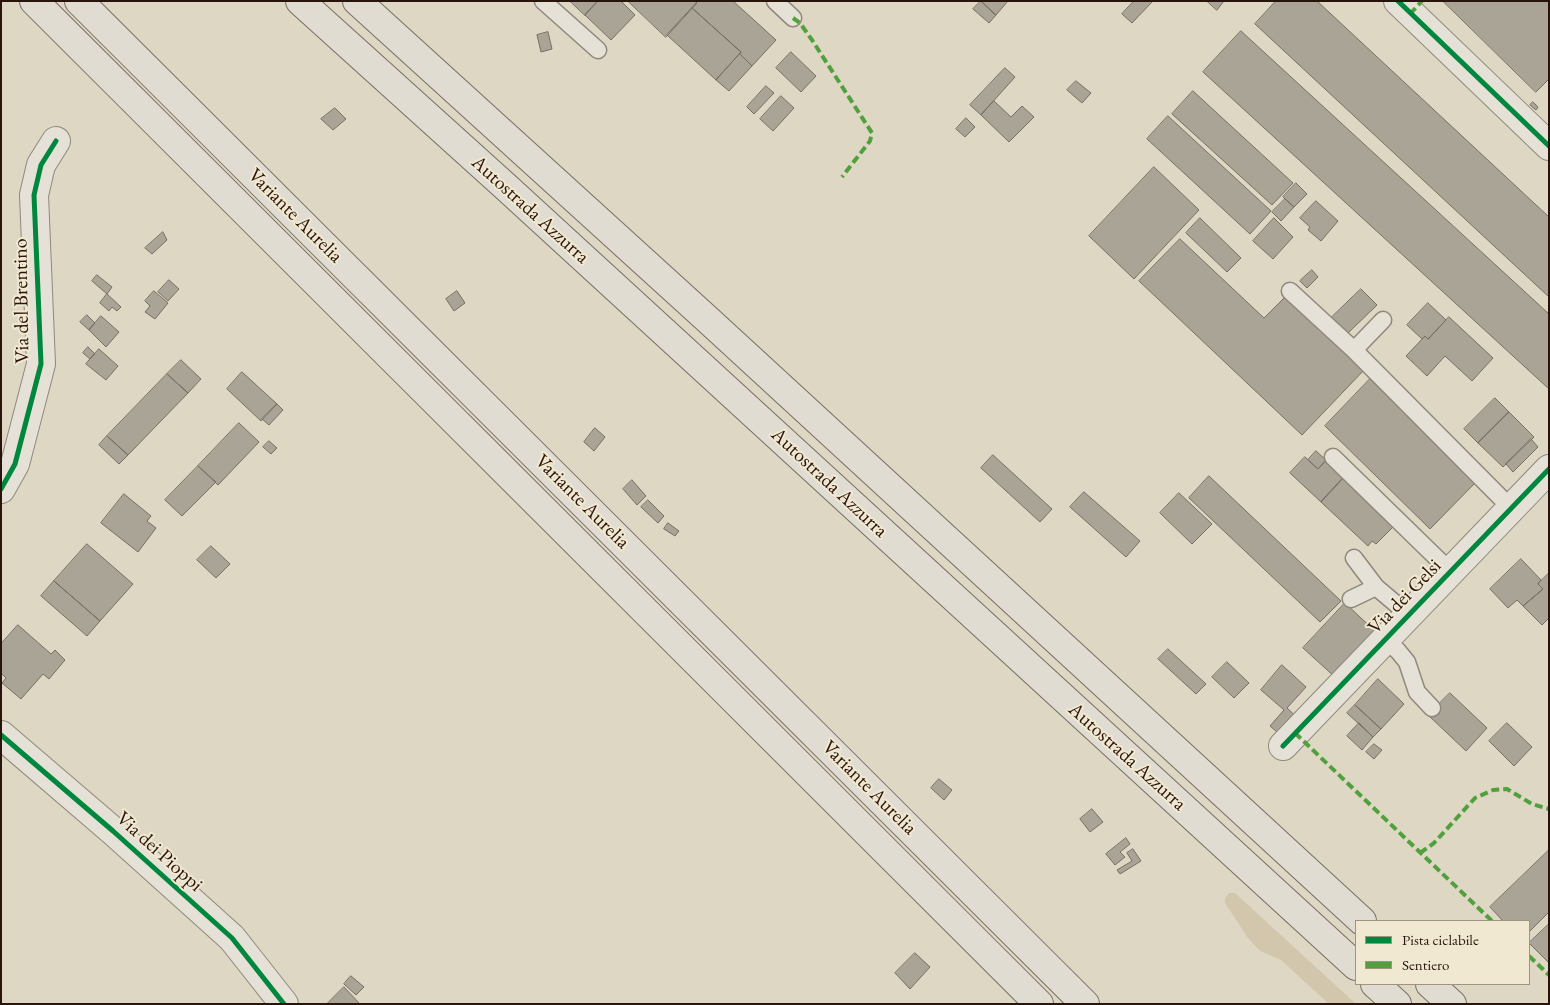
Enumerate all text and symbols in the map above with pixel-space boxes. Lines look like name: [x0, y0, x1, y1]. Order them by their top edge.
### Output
street label: Autostrada Azzurra: [466, 151, 594, 269]
street label: Variante Aurelia: [243, 164, 347, 268]
street label: Via del Brentino: [9, 238, 35, 364]
street label: Autostrada Azzurra: [766, 423, 892, 543]
street label: Variante Aurelia: [530, 450, 634, 554]
street label: Via dei Gelsi: [1363, 554, 1447, 640]
street label: Autostrada Azzurra: [1063, 698, 1191, 816]
street label: Variante Aurelia: [817, 736, 921, 840]
street label: Via dei Pioppi: [111, 807, 207, 897]
legend: [1355, 920, 1530, 985]
text: Pista ciclabile: [1402, 930, 1479, 949]
text: Sentiero: [1402, 955, 1449, 974]

